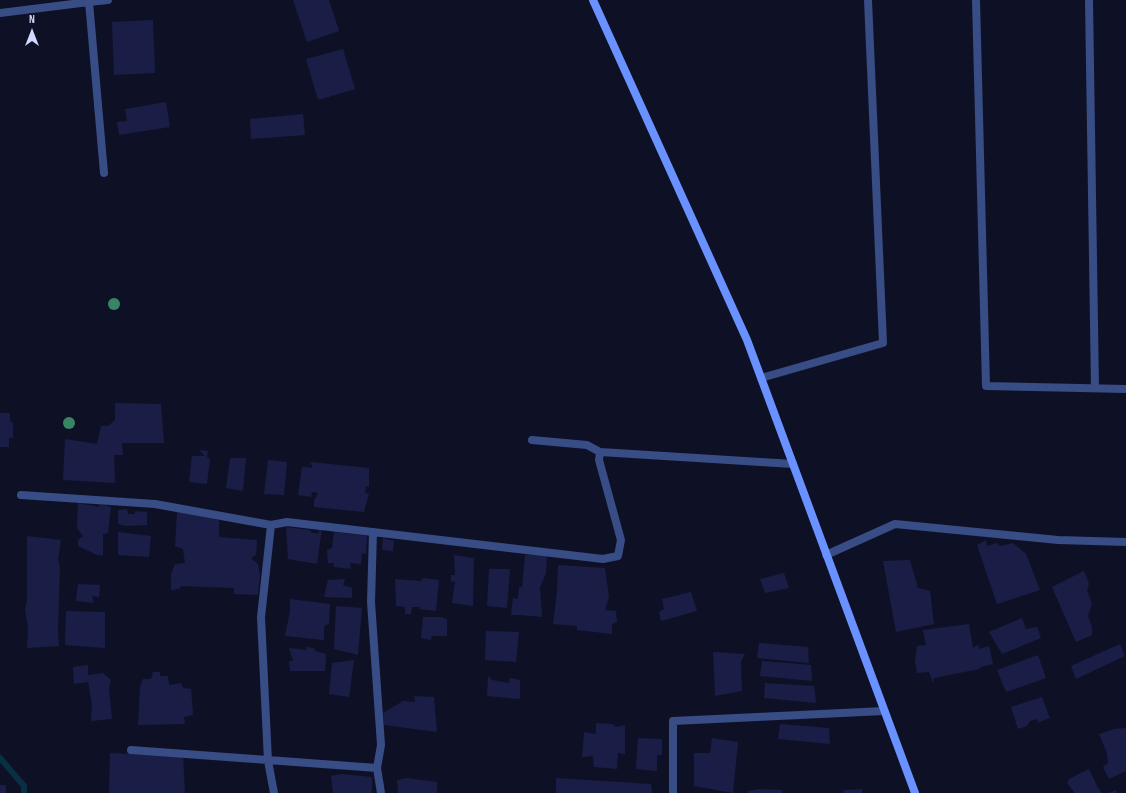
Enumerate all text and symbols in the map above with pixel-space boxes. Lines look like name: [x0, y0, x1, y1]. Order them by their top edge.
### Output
north arrow: [12, 12, 52, 52]
text: N: [29, 13, 35, 26]

